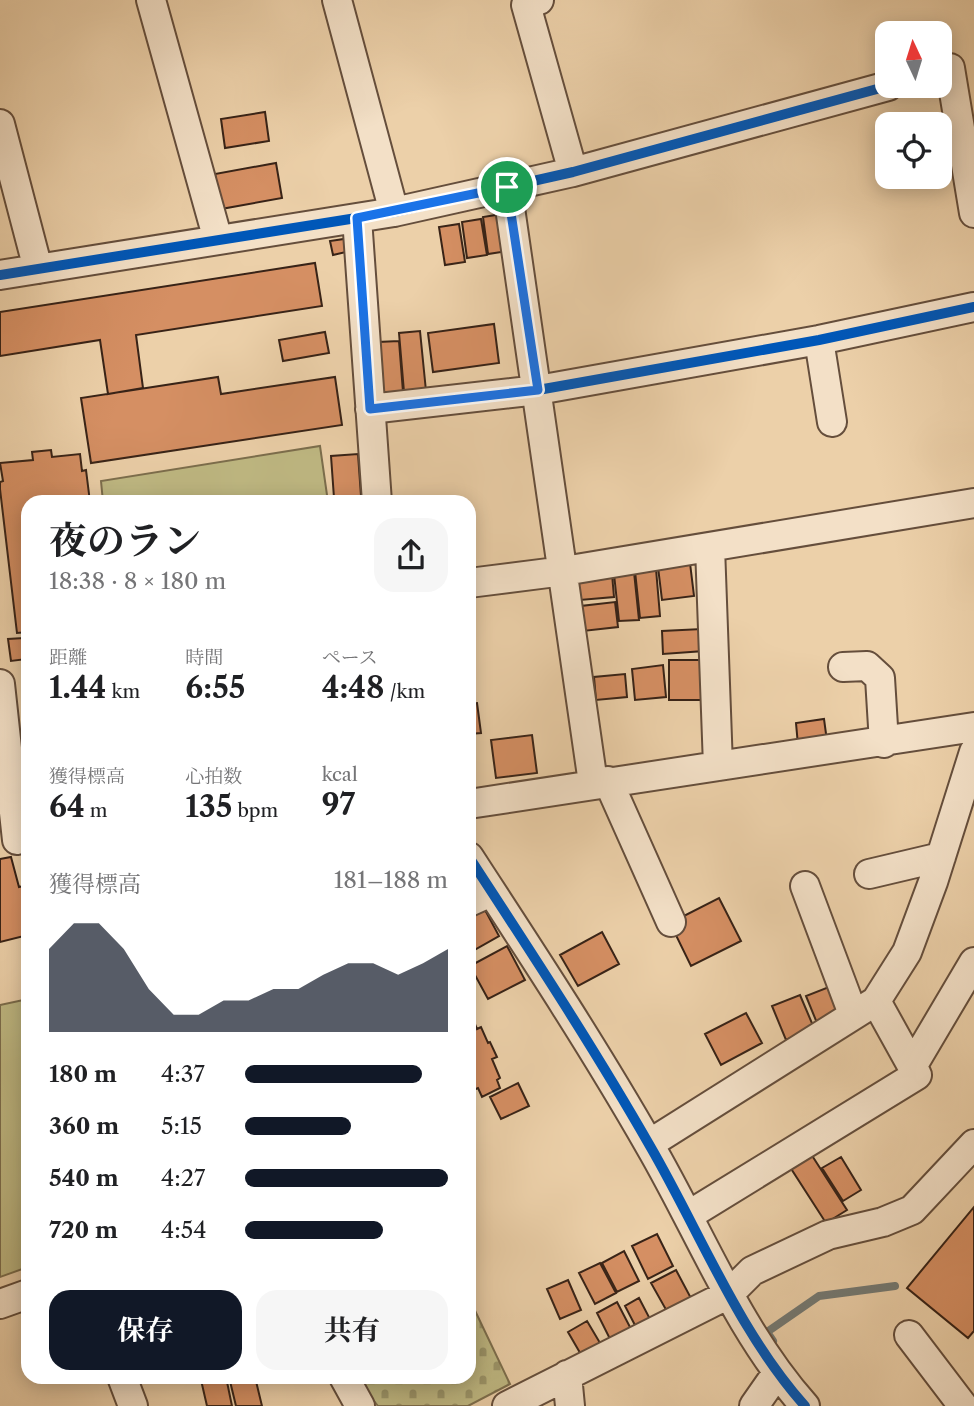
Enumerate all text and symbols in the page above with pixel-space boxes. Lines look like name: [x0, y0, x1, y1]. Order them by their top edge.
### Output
north arrow: [875, 21, 952, 98]
map controls: [875, 21, 952, 189]
button: locate: [875, 112, 952, 189]
pin: [477, 157, 537, 217]
icon: arrive: [488, 168, 526, 206]
text: 夜のラン: [49, 517, 201, 564]
button: share: [374, 518, 448, 592]
text: 18:38 · 8 × 180 m: [49, 567, 226, 595]
text: 距離: [49, 646, 87, 669]
text: 時間: [185, 646, 223, 669]
text: ペース: [322, 646, 378, 669]
text: 1.44: [49, 669, 106, 706]
text: 6:55: [185, 669, 245, 706]
text: 4:48: [322, 669, 385, 706]
text: km: [106, 680, 140, 703]
text: /km: [385, 680, 425, 703]
text: kcal: [322, 763, 358, 786]
text: 獲得標高: [49, 765, 125, 788]
text: 心拍数: [185, 765, 242, 788]
text: 97: [322, 786, 355, 823]
text: 64: [49, 788, 85, 825]
text: 135: [185, 788, 232, 825]
text: m: [85, 799, 107, 822]
text: bpm: [232, 799, 278, 822]
text: 181–188 m: [334, 866, 448, 894]
text: 獲得標高: [49, 870, 141, 898]
text: 180 m: [49, 1060, 117, 1088]
text: 4:37: [161, 1060, 205, 1088]
text: 360 m: [49, 1112, 119, 1140]
text: 5:15: [161, 1112, 202, 1140]
text: 540 m: [49, 1164, 119, 1192]
text: 4:27: [161, 1164, 205, 1192]
text: 720 m: [49, 1216, 118, 1244]
text: 4:54: [161, 1216, 207, 1244]
button: 保存: [49, 1290, 242, 1370]
button: 共有: [256, 1290, 448, 1370]

